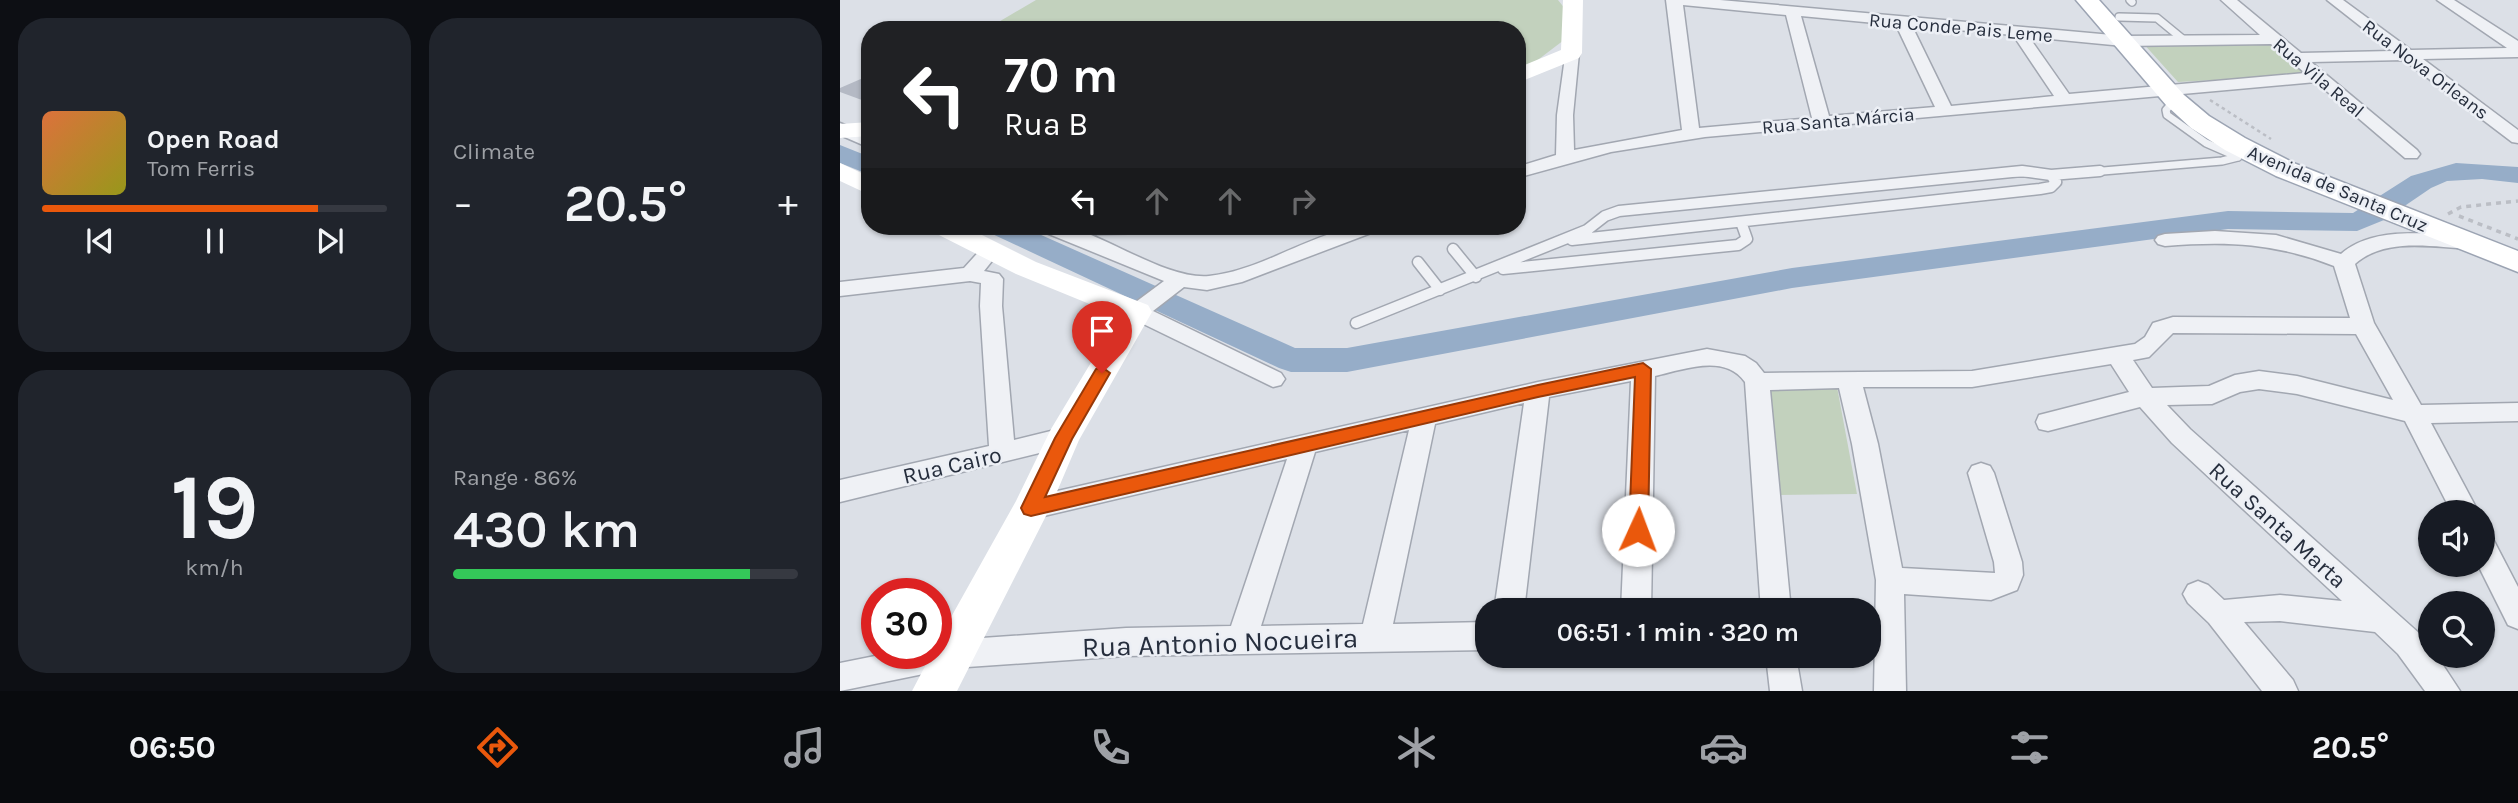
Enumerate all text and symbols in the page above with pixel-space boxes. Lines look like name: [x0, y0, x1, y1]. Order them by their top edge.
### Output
street label: Rua Conde Pais Leme: [1868, 9, 2054, 47]
street label: Rua Nova Orleans: [2358, 15, 2493, 124]
street label: Rua Vila Real: [2268, 33, 2368, 122]
text: 70 m: [1004, 47, 1118, 104]
icon: left: [889, 49, 980, 140]
street label: Rua Santa Márcia: [1761, 103, 1915, 139]
text: Rua B: [1004, 106, 1088, 143]
text: Open Road: [147, 124, 280, 155]
text: Climate: [453, 138, 535, 165]
street label: Avenida de Santa Cruz: [2244, 141, 2431, 237]
text: Tom Ferris: [147, 155, 255, 182]
text: 20.5°: [564, 173, 687, 234]
text: −: [453, 181, 473, 226]
text: +: [778, 181, 798, 226]
icon: left: [1065, 182, 1103, 220]
icon: ahead: [1138, 182, 1176, 220]
icon: ahead: [1211, 182, 1249, 220]
icon: right: [1284, 182, 1322, 220]
icon: previous: [81, 222, 119, 260]
icon: pause: [196, 222, 234, 260]
icon: next: [311, 222, 349, 260]
pin: [1072, 301, 1132, 373]
icon: arrive: [1083, 312, 1121, 350]
street label: Rua Cairo: [900, 441, 1004, 490]
text: 19: [171, 455, 258, 561]
street label: Rua Santa Marta: [2204, 457, 2352, 594]
text: Range · 86%: [453, 464, 577, 491]
position arrow: [1601, 493, 1675, 567]
text: 430 km: [453, 499, 640, 560]
map controls: [2418, 500, 2495, 668]
button: sound: [2418, 500, 2495, 577]
text: km/h: [185, 554, 244, 581]
speed limit sign: 30: [861, 578, 952, 669]
button: search: [2418, 591, 2495, 668]
text: 06:51 · 1 min · 320 m: [1557, 617, 1799, 648]
street label: Rua Antonio Nocueira: [1081, 621, 1359, 664]
icon: directions: [473, 723, 522, 772]
icon: music: [780, 723, 829, 772]
icon: phone: [1086, 723, 1135, 772]
icon: climate: [1392, 723, 1441, 772]
icon: car: [1699, 723, 1748, 772]
icon: filters: [2005, 723, 2054, 772]
text: 06:50: [129, 729, 216, 766]
text: 20.5°: [2312, 729, 2389, 766]

